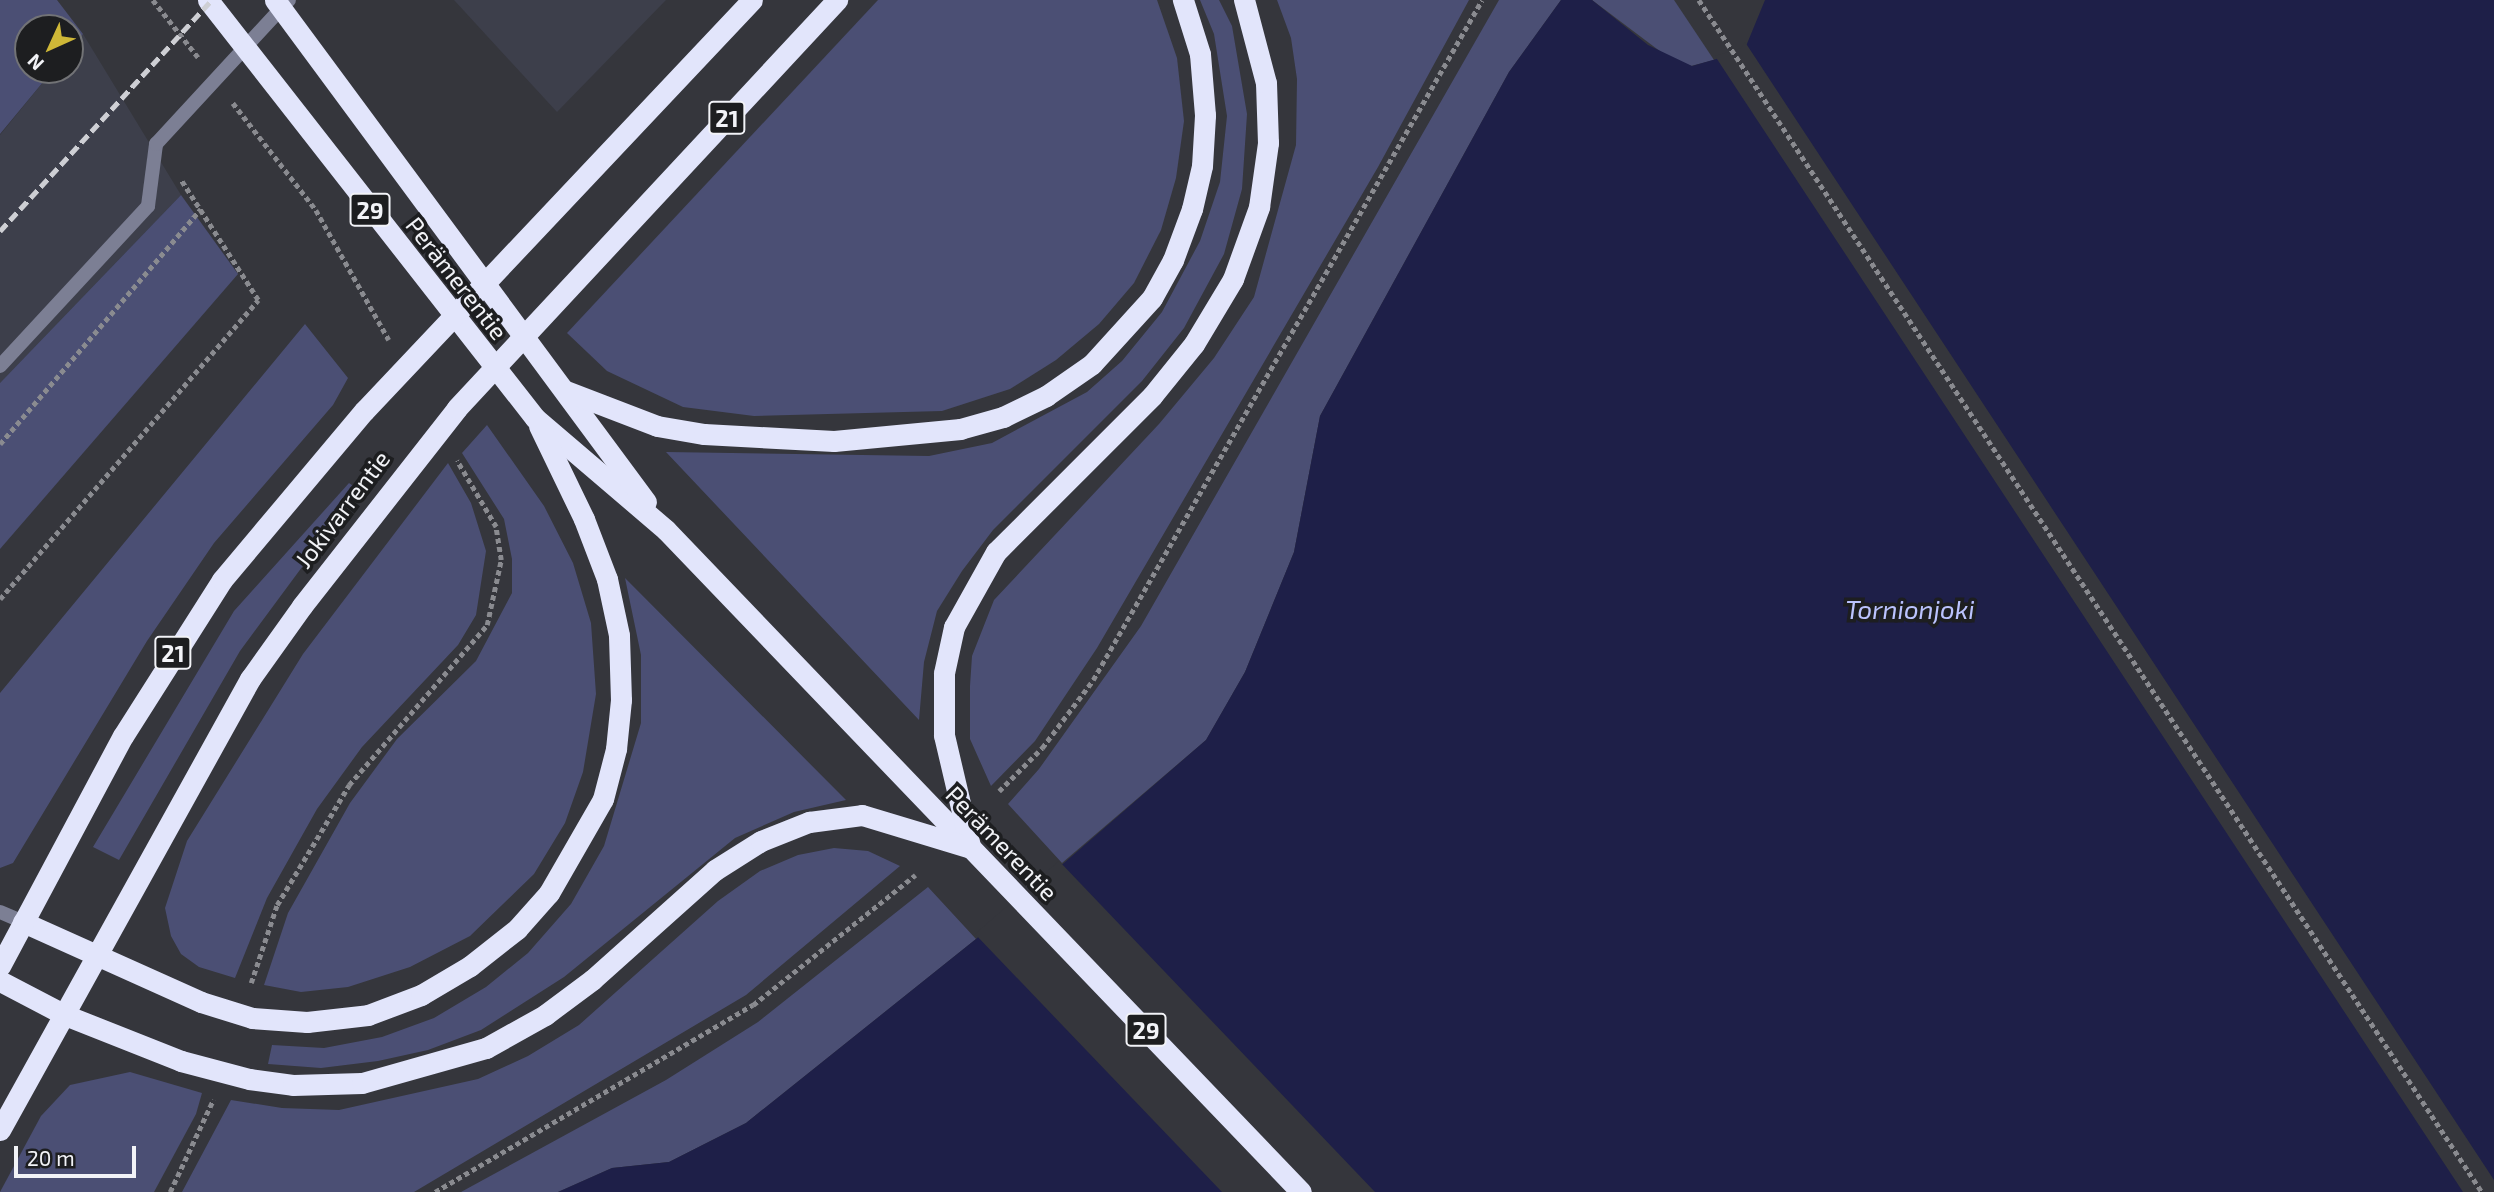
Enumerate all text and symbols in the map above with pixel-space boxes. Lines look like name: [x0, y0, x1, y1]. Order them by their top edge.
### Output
north arrow: [14, 14, 84, 84]
text: N: [22, 50, 48, 76]
road number: 21: [708, 99, 746, 138]
road number: 29: [349, 190, 391, 230]
street label: Perämerentie: [400, 211, 514, 345]
street label: Jokivarrentie: [289, 445, 395, 573]
water label: Tornionjoki: [1845, 593, 1975, 625]
road number: 21: [154, 634, 192, 673]
street label: Perämerentie: [940, 780, 1064, 906]
road number: 29: [1125, 1010, 1167, 1050]
scale bar: [18, 1132, 140, 1176]
text: 20 m: [27, 1145, 75, 1170]

